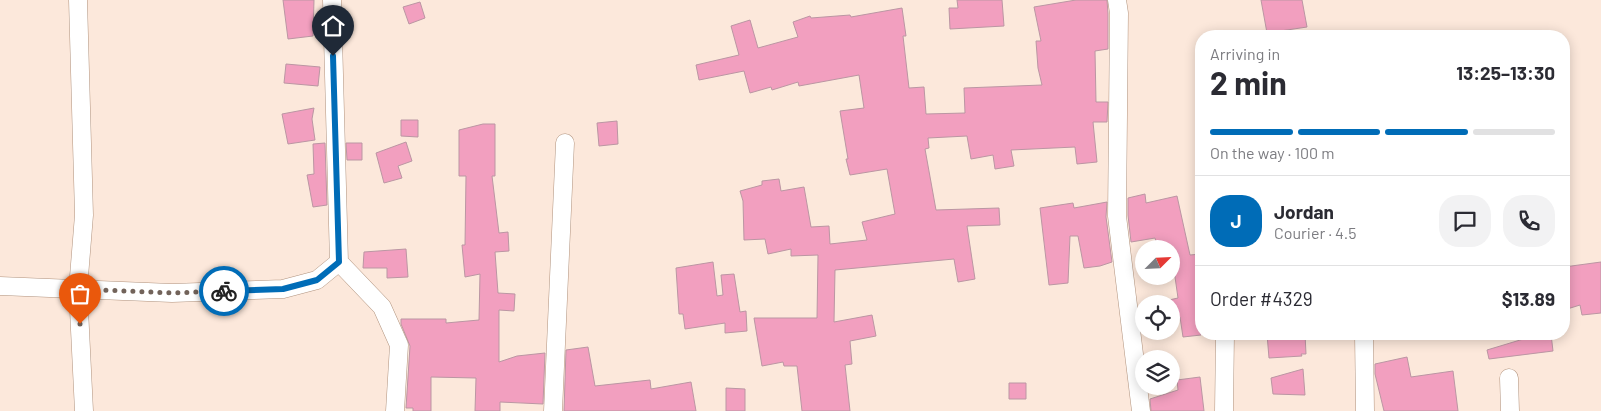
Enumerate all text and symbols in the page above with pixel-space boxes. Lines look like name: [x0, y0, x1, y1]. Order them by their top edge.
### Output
pin: [312, 5, 354, 56]
icon: home: [319, 12, 347, 40]
text: Arriving in: [1210, 44, 1280, 63]
text: 13:25–13:30: [1456, 61, 1555, 84]
text: 2 min: [1210, 63, 1287, 101]
text: On the way · 100 m: [1210, 143, 1335, 162]
button: chat: [1439, 195, 1491, 247]
button: phone: [1503, 195, 1555, 247]
text: Jordan: [1274, 200, 1334, 223]
text: J: [1230, 209, 1242, 232]
text: Courier · 4.5: [1274, 223, 1357, 242]
north arrow: [1135, 240, 1180, 285]
map controls: [1135, 240, 1180, 395]
courier: [199, 266, 249, 316]
pin: [59, 273, 101, 324]
icon: bike: [210, 277, 238, 305]
icon: bag: [66, 280, 94, 308]
text: Order #4329: [1210, 287, 1313, 310]
text: $13.89: [1502, 287, 1555, 310]
button: locate: [1135, 295, 1180, 340]
button: layers: [1135, 350, 1180, 395]

